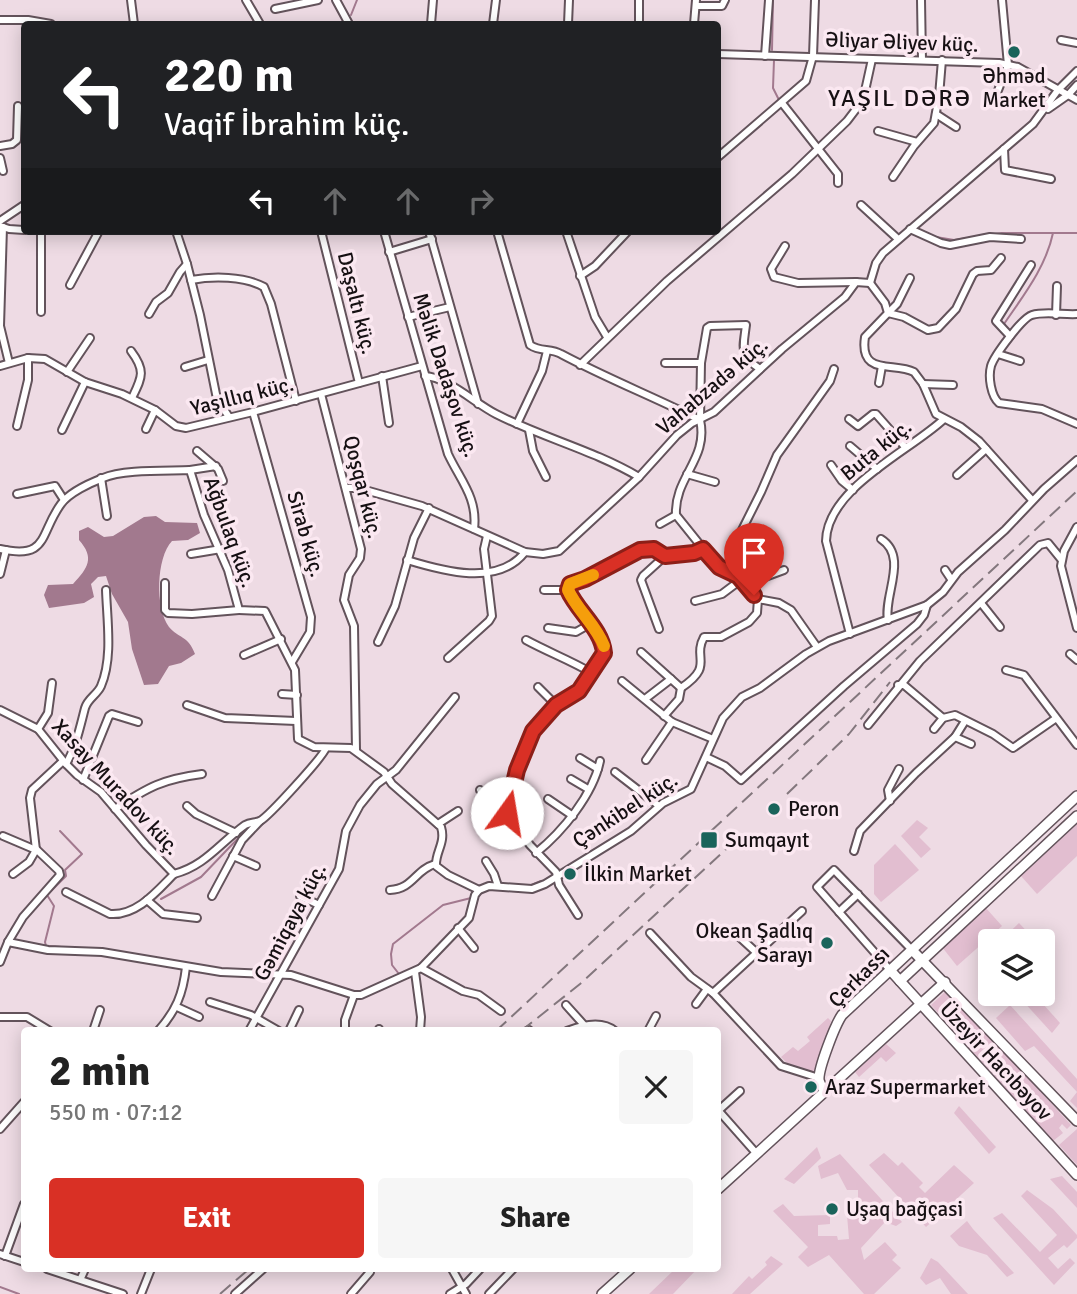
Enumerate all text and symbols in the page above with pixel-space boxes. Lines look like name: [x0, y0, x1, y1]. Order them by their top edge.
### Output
street label: Əliyar Əliyev küç.: [825, 26, 979, 58]
marker: Əhməd Market: [1006, 44, 1022, 60]
text: 220 m: [164, 45, 294, 105]
icon: left: [49, 49, 140, 140]
place label: Əhməd Market: [982, 63, 1046, 113]
district label: YAŞIL DƏRƏ: [828, 83, 972, 113]
text: Vaqif İbrahim küç.: [164, 105, 410, 144]
icon: left: [243, 182, 281, 220]
icon: ahead: [316, 182, 354, 220]
icon: ahead: [389, 182, 427, 220]
icon: right: [462, 182, 500, 220]
street label: Daşaltı küç.: [332, 249, 382, 357]
street label: Məlik Dadaşov küç.: [407, 290, 485, 460]
street label: Vahabzadə küç.: [651, 332, 773, 440]
street label: Yaşıllıq küç.: [188, 371, 296, 421]
street label: Buta küç.: [835, 414, 917, 486]
street label: Qoşqar küç.: [338, 433, 388, 541]
street label: Ağbulaq küç.: [198, 473, 262, 591]
street label: Sirab küç.: [281, 488, 331, 580]
pin: [724, 523, 784, 595]
icon: arrive: [735, 534, 773, 572]
street label: Xasay Muradov küç.: [46, 714, 186, 860]
street label: Çənkibel küç.: [568, 766, 682, 854]
position arrow: [470, 776, 544, 850]
place label: Peron: [788, 796, 840, 822]
marker: Peron: [766, 801, 782, 817]
place label: Sumqayıt: [725, 827, 809, 853]
marker: Sumqayıt: [699, 830, 719, 850]
street label: Gəmiqaya küç.: [248, 859, 332, 985]
place label: İlkin Market: [584, 861, 692, 887]
marker: İlkin Market: [562, 866, 578, 882]
place label: Okean Şadlıq Sarayı: [696, 918, 813, 968]
map controls: [978, 929, 1055, 1006]
button: layers: [978, 929, 1055, 1006]
marker: Okean Şadlıq Sarayı: [819, 935, 835, 951]
street label: Çerkassı: [823, 941, 895, 1013]
street label: Üzeyir Hacıbəyov: [934, 996, 1058, 1126]
text: 2 min: [49, 1046, 150, 1097]
button: close: [619, 1050, 693, 1124]
place label: Araz Supermarket: [825, 1074, 986, 1100]
marker: Araz Supermarket: [803, 1079, 819, 1095]
text: 550 m · 07:12: [49, 1098, 183, 1127]
button: Exit: [49, 1178, 364, 1258]
button: Share: [378, 1178, 693, 1258]
place label: Uşaq bağçasi: [846, 1196, 963, 1222]
marker: Uşaq bağçasi: [824, 1201, 840, 1217]

